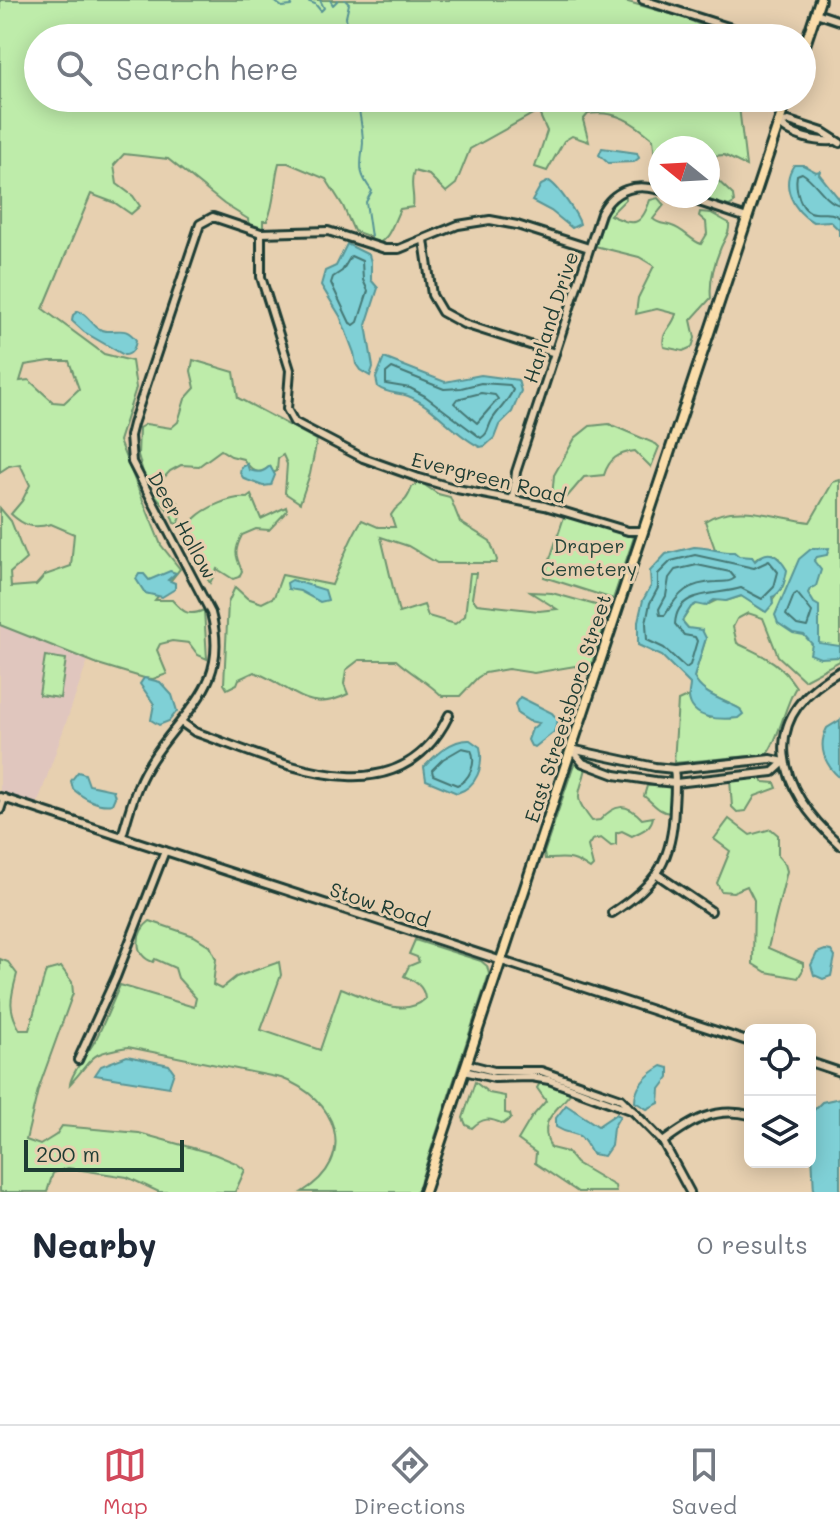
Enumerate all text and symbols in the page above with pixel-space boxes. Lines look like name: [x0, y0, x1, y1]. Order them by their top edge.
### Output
search box: [24, 24, 816, 112]
icon: search: [52, 46, 96, 90]
text: Search here: [116, 48, 299, 88]
north arrow: [648, 136, 720, 208]
street label: Harland Drive: [516, 248, 584, 386]
street label: Evergreen Road: [409, 445, 569, 509]
street label: Deer Hollow: [143, 467, 223, 583]
park label: Draper Cemetery: [541, 532, 637, 581]
street label: East Streetsboro Street: [518, 590, 616, 826]
street label: Stow Road: [327, 876, 433, 932]
map controls: [744, 1024, 816, 1168]
button: locate: [744, 1024, 816, 1096]
button: layers: [744, 1096, 816, 1168]
scale bar: [24, 1136, 184, 1172]
text: 200 m: [36, 1139, 100, 1168]
text: Nearby: [32, 1222, 157, 1267]
text: 0 results: [697, 1227, 808, 1261]
tab: Map: [103, 1443, 148, 1520]
tab: Directions: [354, 1443, 466, 1520]
tab: Saved: [672, 1443, 737, 1520]

